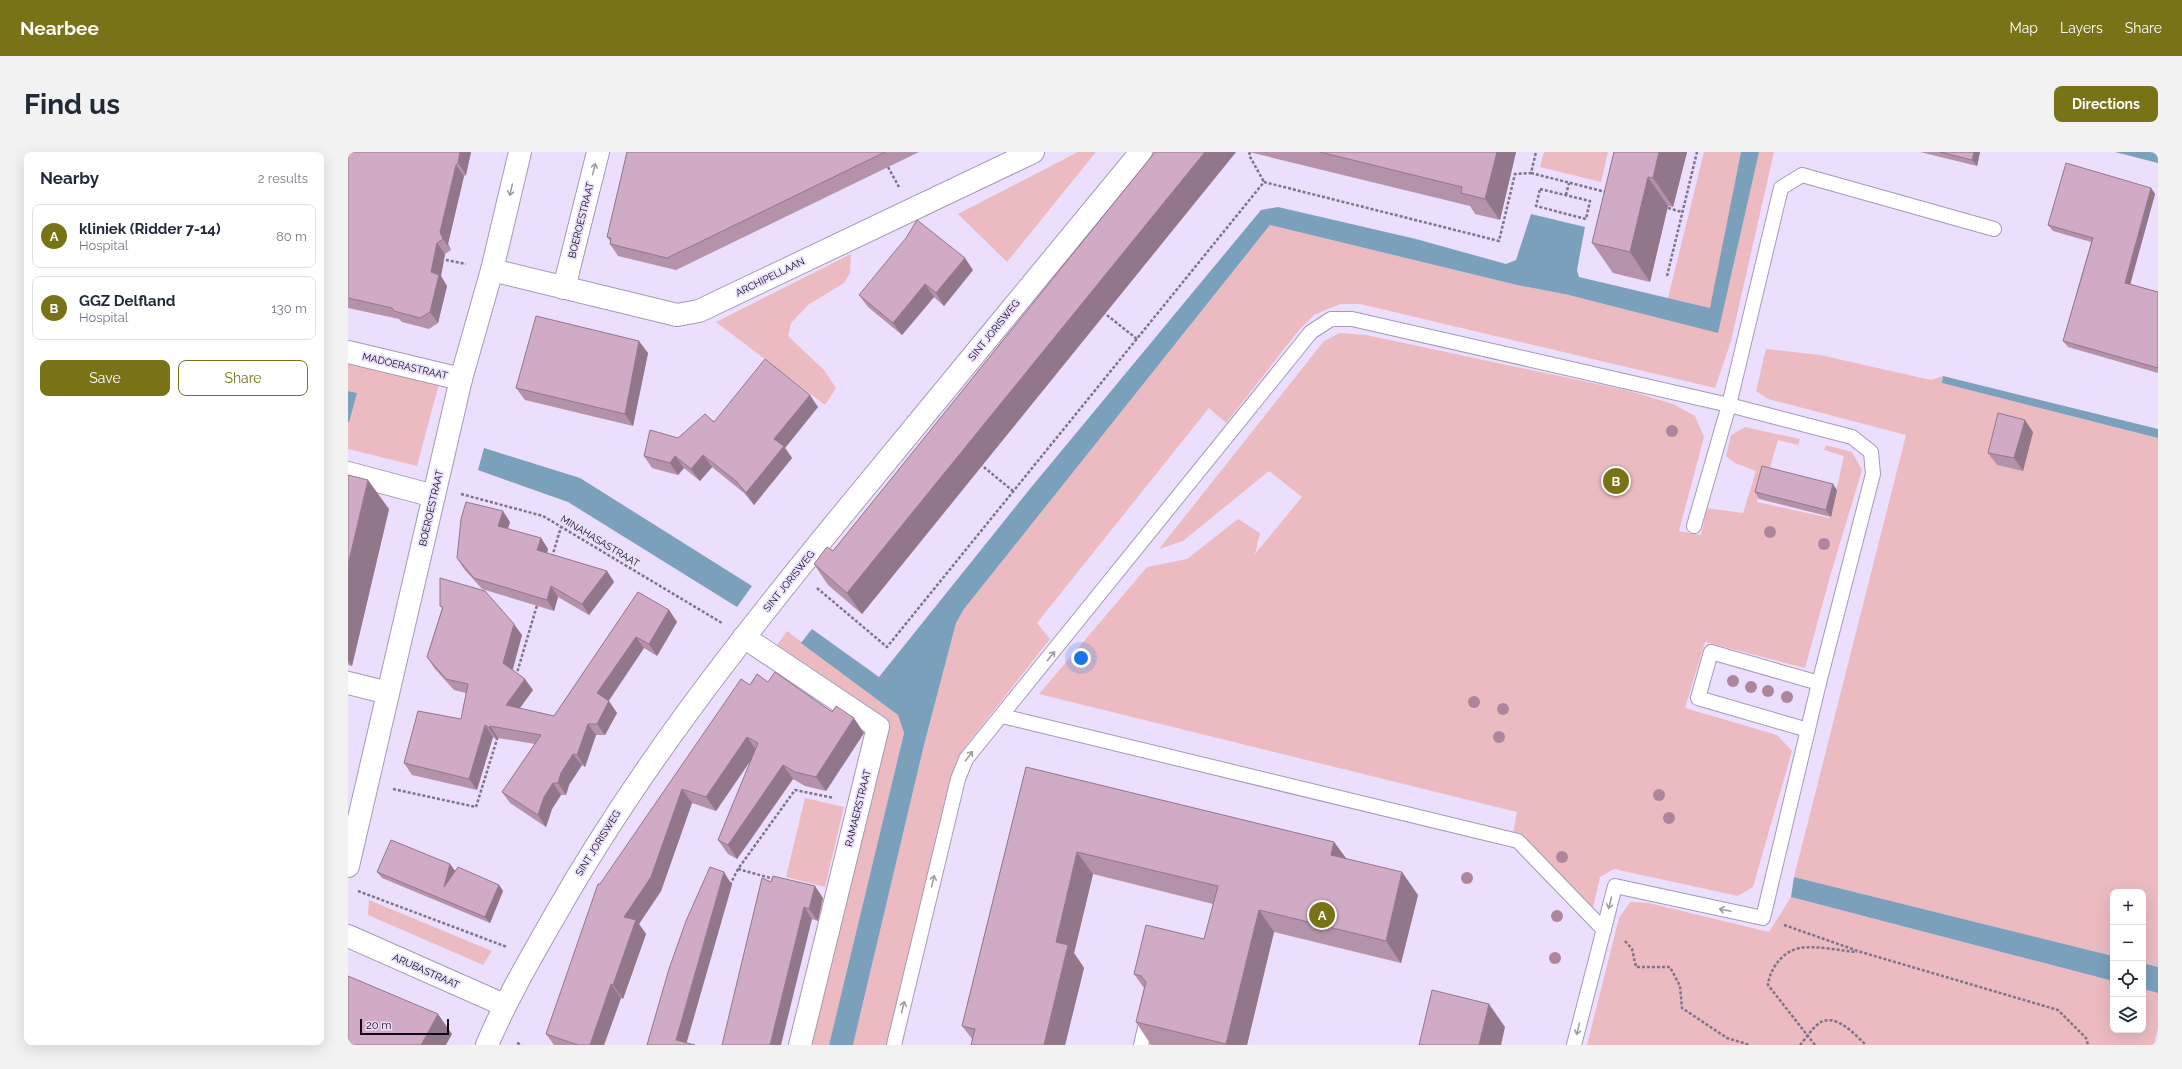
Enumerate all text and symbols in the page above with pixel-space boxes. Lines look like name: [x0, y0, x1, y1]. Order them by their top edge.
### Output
text: Nearbee: [20, 17, 99, 39]
text: Map: [2010, 20, 2038, 36]
text: Layers: [2060, 20, 2103, 36]
text: Share: [2125, 20, 2162, 36]
button: Directions: [2054, 86, 2158, 122]
text: Find us: [24, 88, 120, 121]
one-way arrow: [591, 163, 598, 176]
text: Nearby: [40, 168, 99, 188]
text: 2 results: [258, 171, 308, 186]
street label: BOEROESTRAAT: [566, 181, 596, 259]
one-way arrow: [507, 183, 514, 196]
text: kliniek (Ridder 7-14): [79, 220, 221, 238]
text: A: [50, 229, 58, 244]
text: 80 m: [276, 229, 307, 244]
text: Hospital: [79, 238, 128, 253]
street label: ARCHIPELLAAN: [734, 256, 806, 298]
text: GGZ Delfland: [79, 292, 175, 310]
street label: SINT JORISWEG: [966, 297, 1022, 363]
text: B: [50, 301, 58, 316]
text: 130 m: [271, 301, 307, 316]
text: Hospital: [79, 310, 128, 325]
street label: MADOERASTRAAT: [361, 351, 449, 381]
button: Save: [40, 360, 170, 396]
button: Share: [178, 360, 308, 396]
pin: B: [1603, 466, 1629, 496]
street label: BOEROESTRAAT: [417, 469, 445, 547]
street label: MINAHASASTRAAT: [559, 513, 641, 569]
street label: SINT JORISWEG: [761, 548, 817, 614]
your location: [1071, 648, 1091, 668]
one-way arrow: [1047, 650, 1056, 661]
one-way arrow: [965, 751, 973, 762]
street label: RAMAERSTRAAT: [843, 768, 873, 848]
street label: SINT JORISWEG: [573, 808, 623, 878]
one-way arrow: [930, 875, 938, 888]
map controls: [2110, 889, 2146, 1033]
button: +: [2110, 889, 2146, 925]
one-way arrow: [1606, 896, 1614, 909]
pin: A: [1309, 900, 1335, 930]
one-way arrow: [1719, 905, 1732, 913]
button: −: [2110, 925, 2146, 961]
street label: ARUBASTRAAT: [391, 951, 461, 991]
button: locate: [2110, 961, 2146, 997]
button: layers: [2110, 997, 2146, 1033]
one-way arrow: [900, 1001, 907, 1014]
scale bar: [360, 1017, 449, 1036]
text: 20 m: [366, 1019, 391, 1032]
one-way arrow: [1574, 1022, 1582, 1035]

